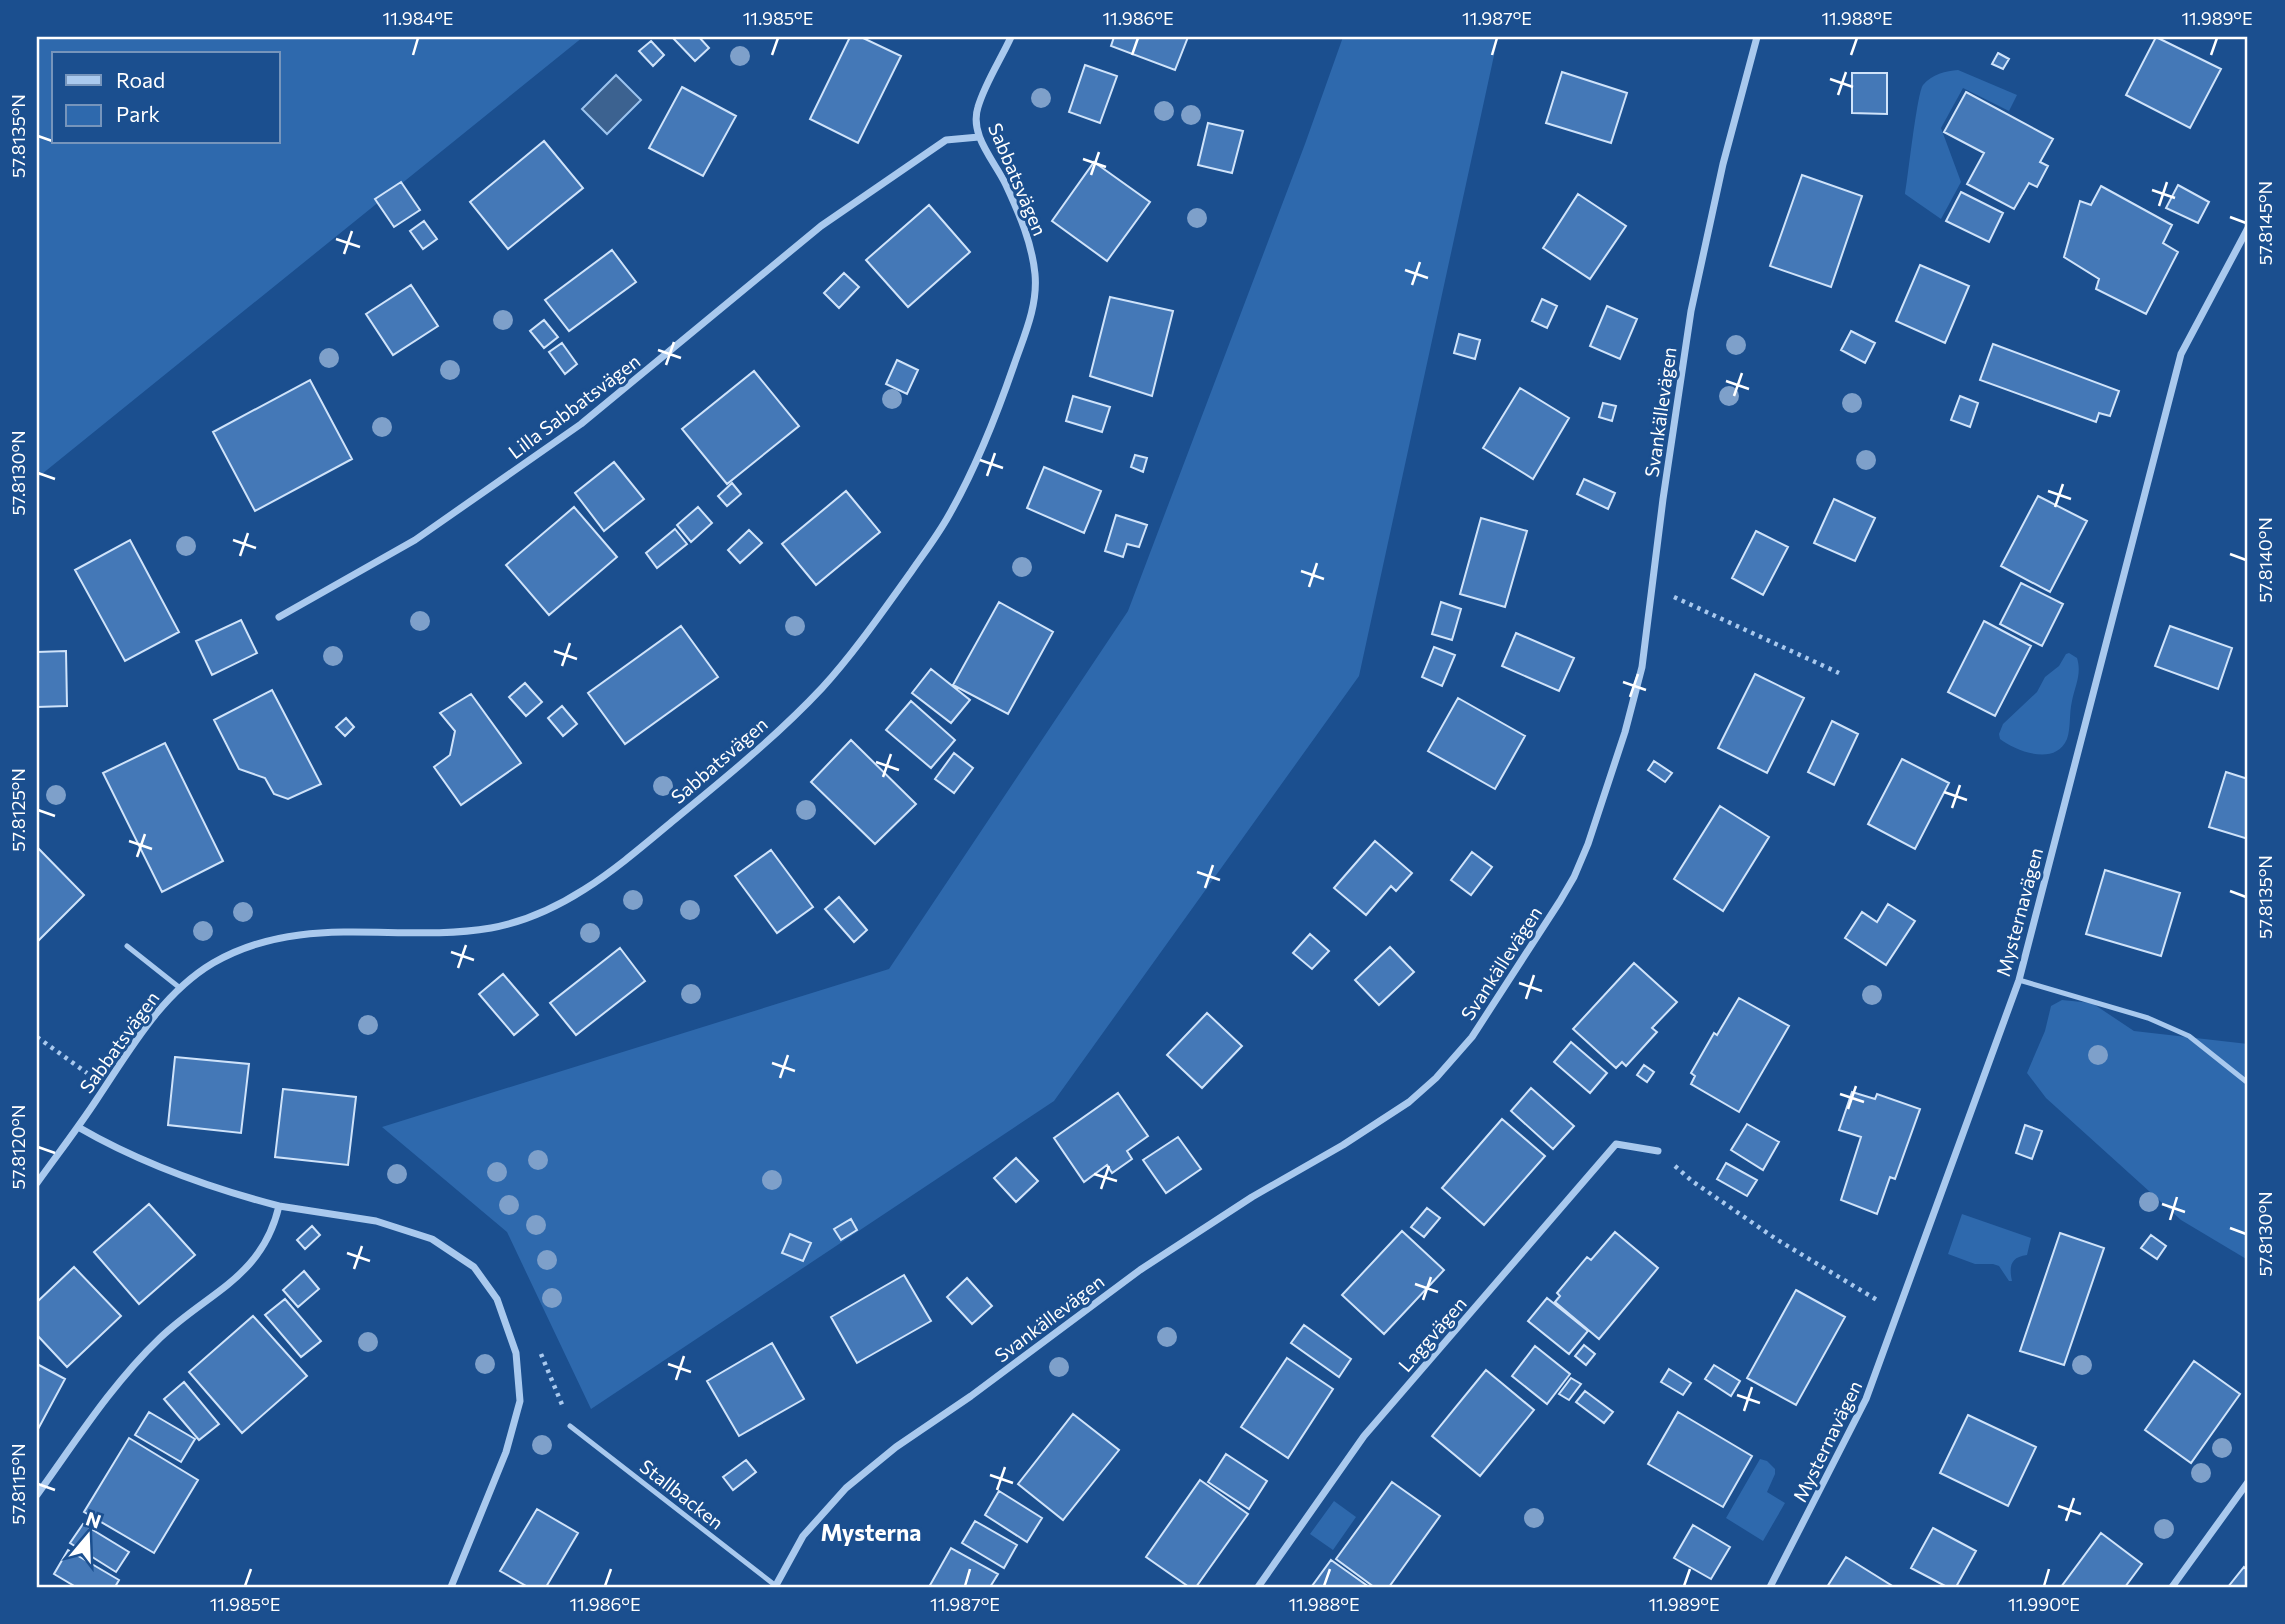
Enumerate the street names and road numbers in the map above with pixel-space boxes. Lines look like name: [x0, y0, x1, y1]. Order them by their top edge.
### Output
street label: Sabbatsvägen: [984, 119, 1052, 239]
street label: Svankällevägen: [1639, 345, 1681, 479]
street label: Lilla Sabbatsvägen: [504, 349, 644, 463]
street label: Sabbatsvägen: [666, 712, 772, 808]
street label: Mysternavägen: [1991, 845, 2047, 979]
street label: Svankällevägen: [1456, 902, 1546, 1024]
street label: Sabbatsvägen: [74, 987, 164, 1097]
street label: Svankällevägen: [990, 1269, 1108, 1367]
street label: Laggvägen: [1393, 1292, 1471, 1376]
street label: Mysternavägen: [1788, 1377, 1866, 1505]
street label: Stallbacken: [636, 1454, 728, 1534]

